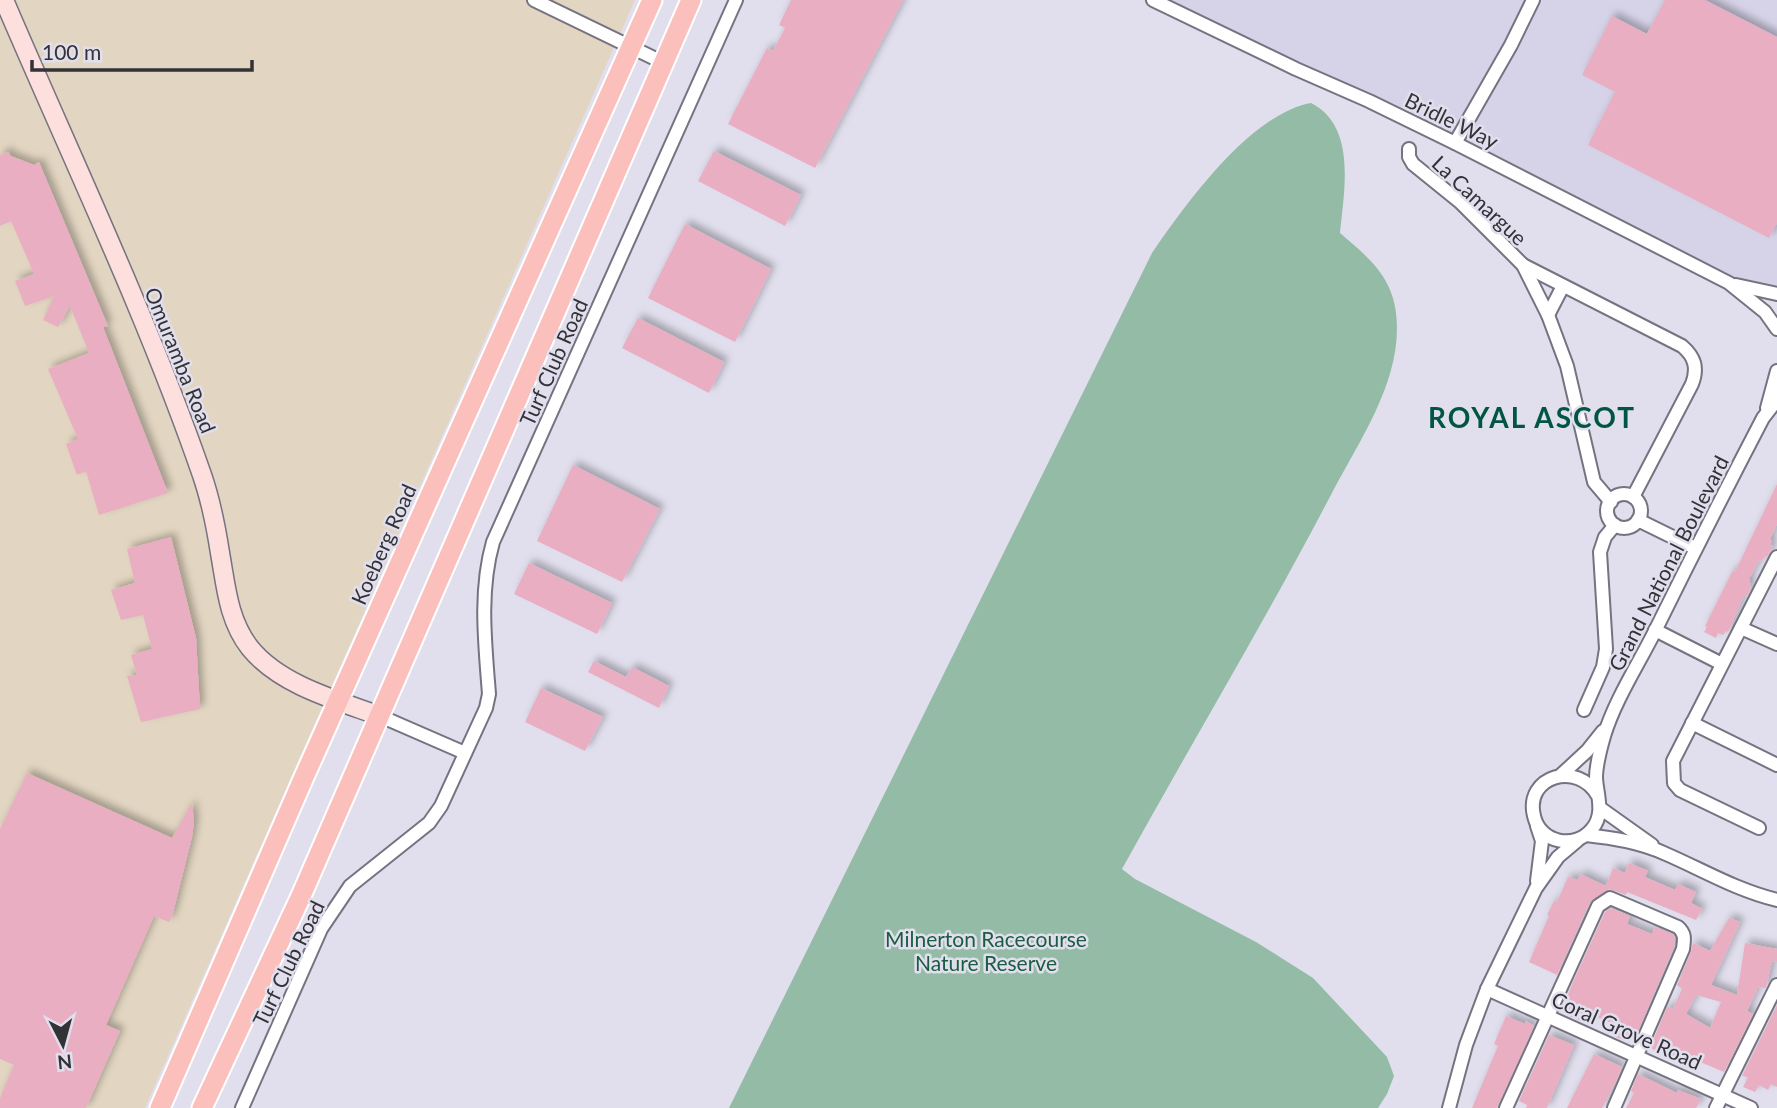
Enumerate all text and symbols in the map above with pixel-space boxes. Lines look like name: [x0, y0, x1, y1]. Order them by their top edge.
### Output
scale bar: [32, 28, 252, 72]
text: 100 m: [42, 39, 101, 64]
street label: Bridle Way: [1401, 87, 1503, 153]
street label: La Camargue: [1428, 150, 1532, 250]
street label: Omuramba Road: [140, 283, 222, 437]
street label: Turf Club Road: [514, 295, 592, 429]
district label: ROYAL ASCOT: [1428, 400, 1636, 434]
street label: Grand National Boulevard: [1603, 451, 1733, 675]
street label: Koeberg Road: [345, 480, 421, 608]
street label: Turf Club Road: [247, 896, 329, 1030]
park label: Milnerton Racecourse Nature Reserve: [885, 926, 1087, 975]
street label: Coral Grove Road: [1548, 986, 1706, 1074]
north arrow: [28, 1010, 98, 1080]
text: N: [56, 1050, 73, 1075]

